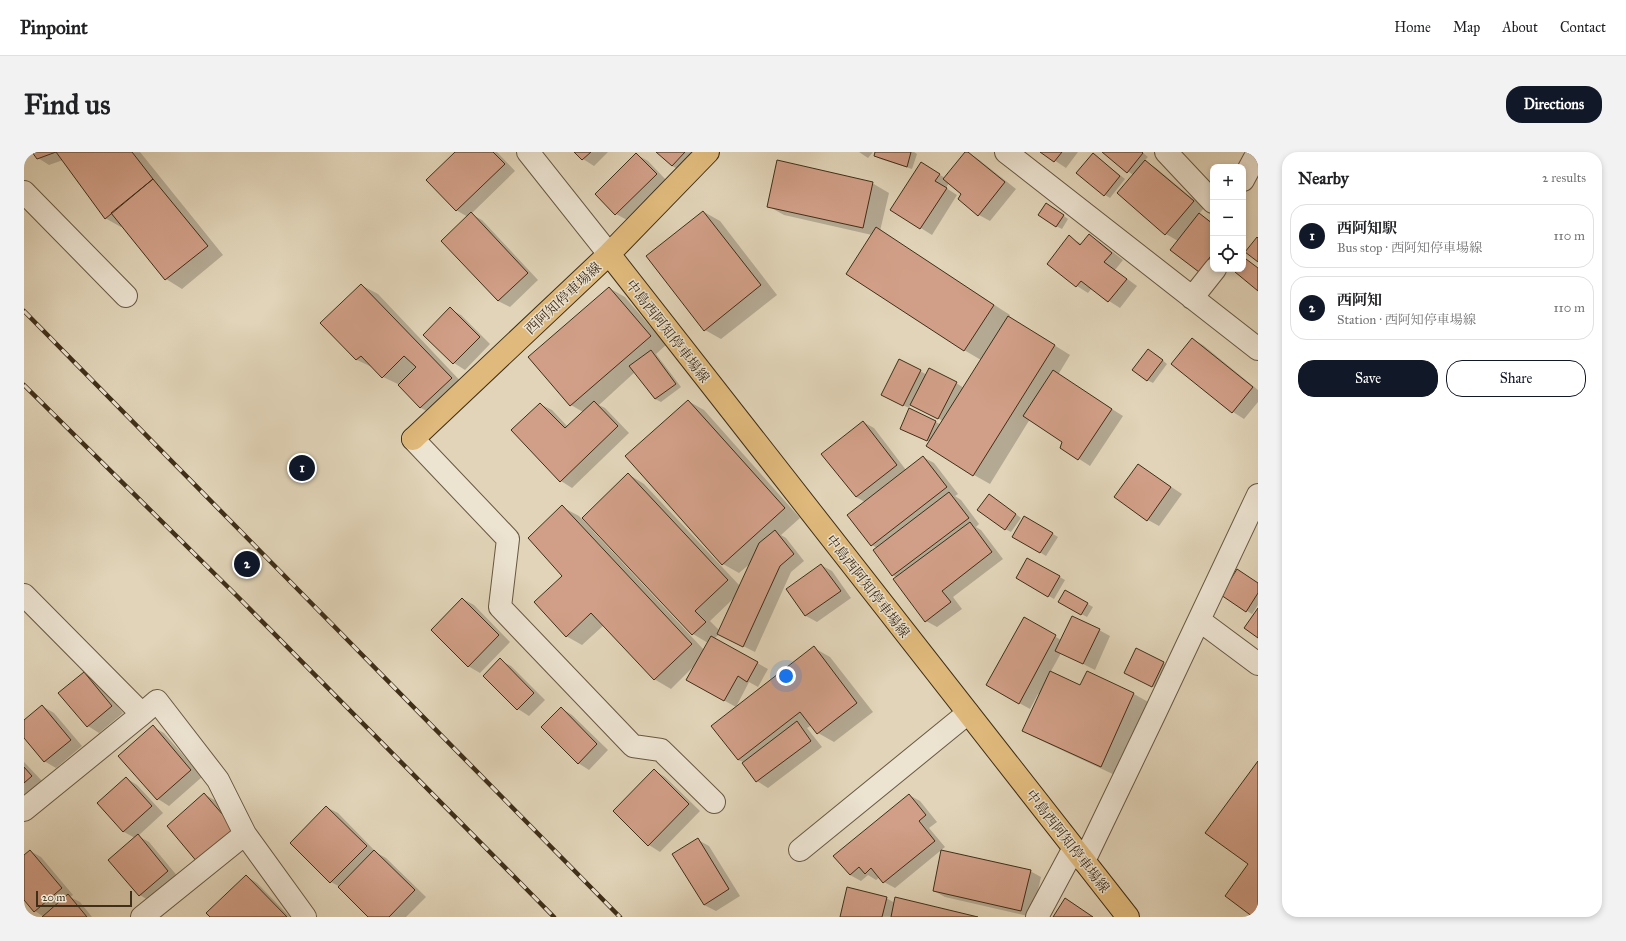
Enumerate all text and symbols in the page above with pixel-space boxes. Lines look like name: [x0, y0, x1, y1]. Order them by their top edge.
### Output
text: Pinpoint: [20, 16, 88, 39]
text: Home: [1394, 19, 1431, 36]
text: Map: [1453, 19, 1480, 36]
text: About: [1502, 19, 1538, 36]
text: Contact: [1560, 19, 1606, 36]
button: Directions: [1506, 86, 1602, 123]
text: Find us: [24, 87, 110, 122]
map controls: [1210, 164, 1246, 272]
button: +: [1210, 164, 1246, 200]
text: Nearby: [1298, 168, 1349, 189]
text: 2 results: [1542, 170, 1586, 186]
button: −: [1210, 200, 1246, 236]
text: 西阿知駅: [1337, 219, 1397, 237]
text: 1: [1309, 228, 1315, 244]
text: 110 m: [1553, 228, 1585, 244]
button: locate: [1210, 236, 1246, 272]
text: Bus stop · 西阿知停車場線: [1337, 240, 1482, 256]
street label: 西阿知停車場線: [522, 259, 605, 338]
street label: 中島西阿知停車場線: [622, 276, 713, 386]
text: 西阿知: [1337, 291, 1382, 309]
text: 2: [1309, 300, 1315, 316]
text: 110 m: [1553, 300, 1585, 316]
text: Station · 西阿知停車場線: [1337, 312, 1476, 328]
button: Save: [1298, 360, 1438, 397]
button: Share: [1446, 360, 1586, 397]
pin: 1: [289, 453, 315, 483]
street label: 中島西阿知停車場線: [822, 531, 913, 641]
pin: 2: [234, 549, 260, 579]
your location: [776, 666, 796, 686]
street label: 中島西阿知停車場線: [1022, 786, 1113, 896]
scale bar: [36, 889, 132, 908]
text: 20 m: [42, 891, 65, 904]

